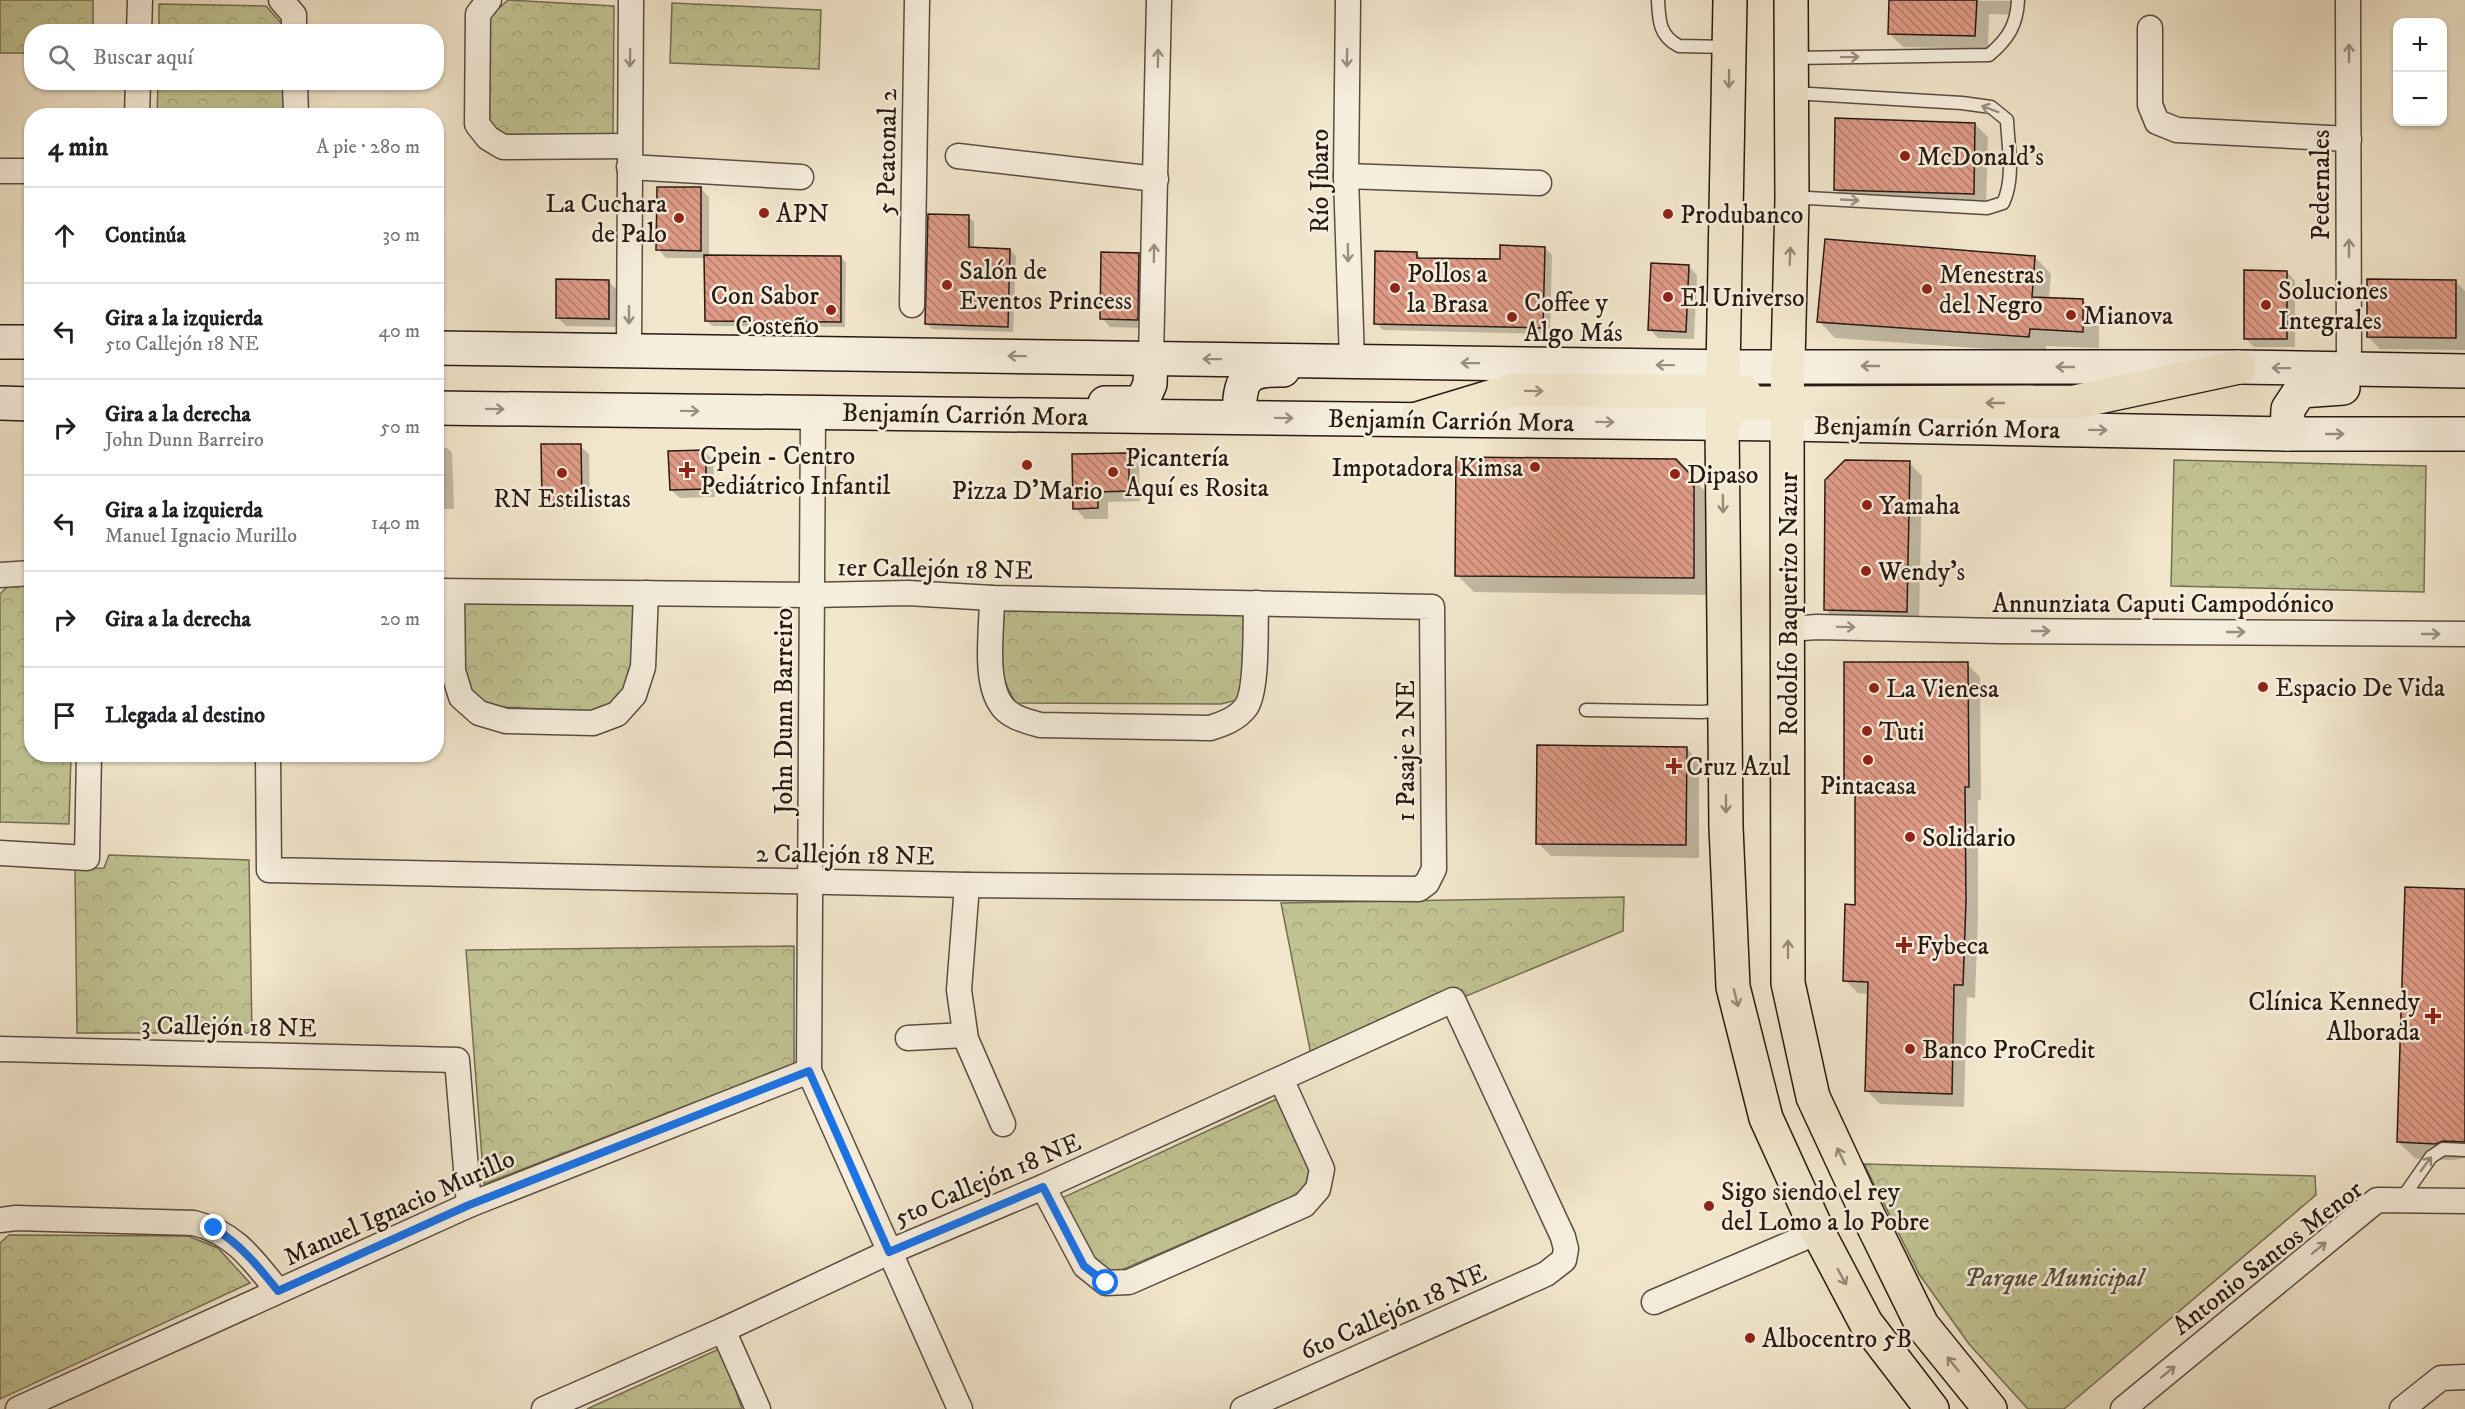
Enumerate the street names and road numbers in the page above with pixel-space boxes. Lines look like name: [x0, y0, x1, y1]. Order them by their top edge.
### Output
street label: 5 Peatonal 2: [870, 88, 905, 216]
street label: Río Jíbaro: [1304, 129, 1337, 233]
street label: Pedernales: [2305, 130, 2338, 240]
street label: Benjamín Carrión Mora: [842, 397, 1088, 434]
street label: Benjamín Carrión Mora: [1328, 403, 1574, 440]
street label: Benjamín Carrión Mora: [1814, 410, 2060, 447]
street label: Rodolfo Baquerizo Nazur: [1773, 472, 1806, 736]
street label: 1er Callejón 18 NE: [837, 551, 1033, 588]
street label: Annunziata Caputi Campodónico: [1992, 588, 2334, 621]
street label: John Dunn Barreiro: [768, 608, 801, 816]
street label: 1 Pasaje 2 NE: [1390, 680, 1423, 822]
street label: 2 Callejón 18 NE: [755, 837, 935, 874]
street label: 3 Callejón 18 NE: [141, 1009, 317, 1046]
street label: 5to Callejón 18 NE: [889, 1126, 1086, 1235]
street label: Manuel Ignacio Murillo: [279, 1143, 520, 1274]
street label: Antonio Santos Menor: [2166, 1173, 2370, 1343]
street label: 6to Callejón 18 NE: [1295, 1256, 1492, 1368]

